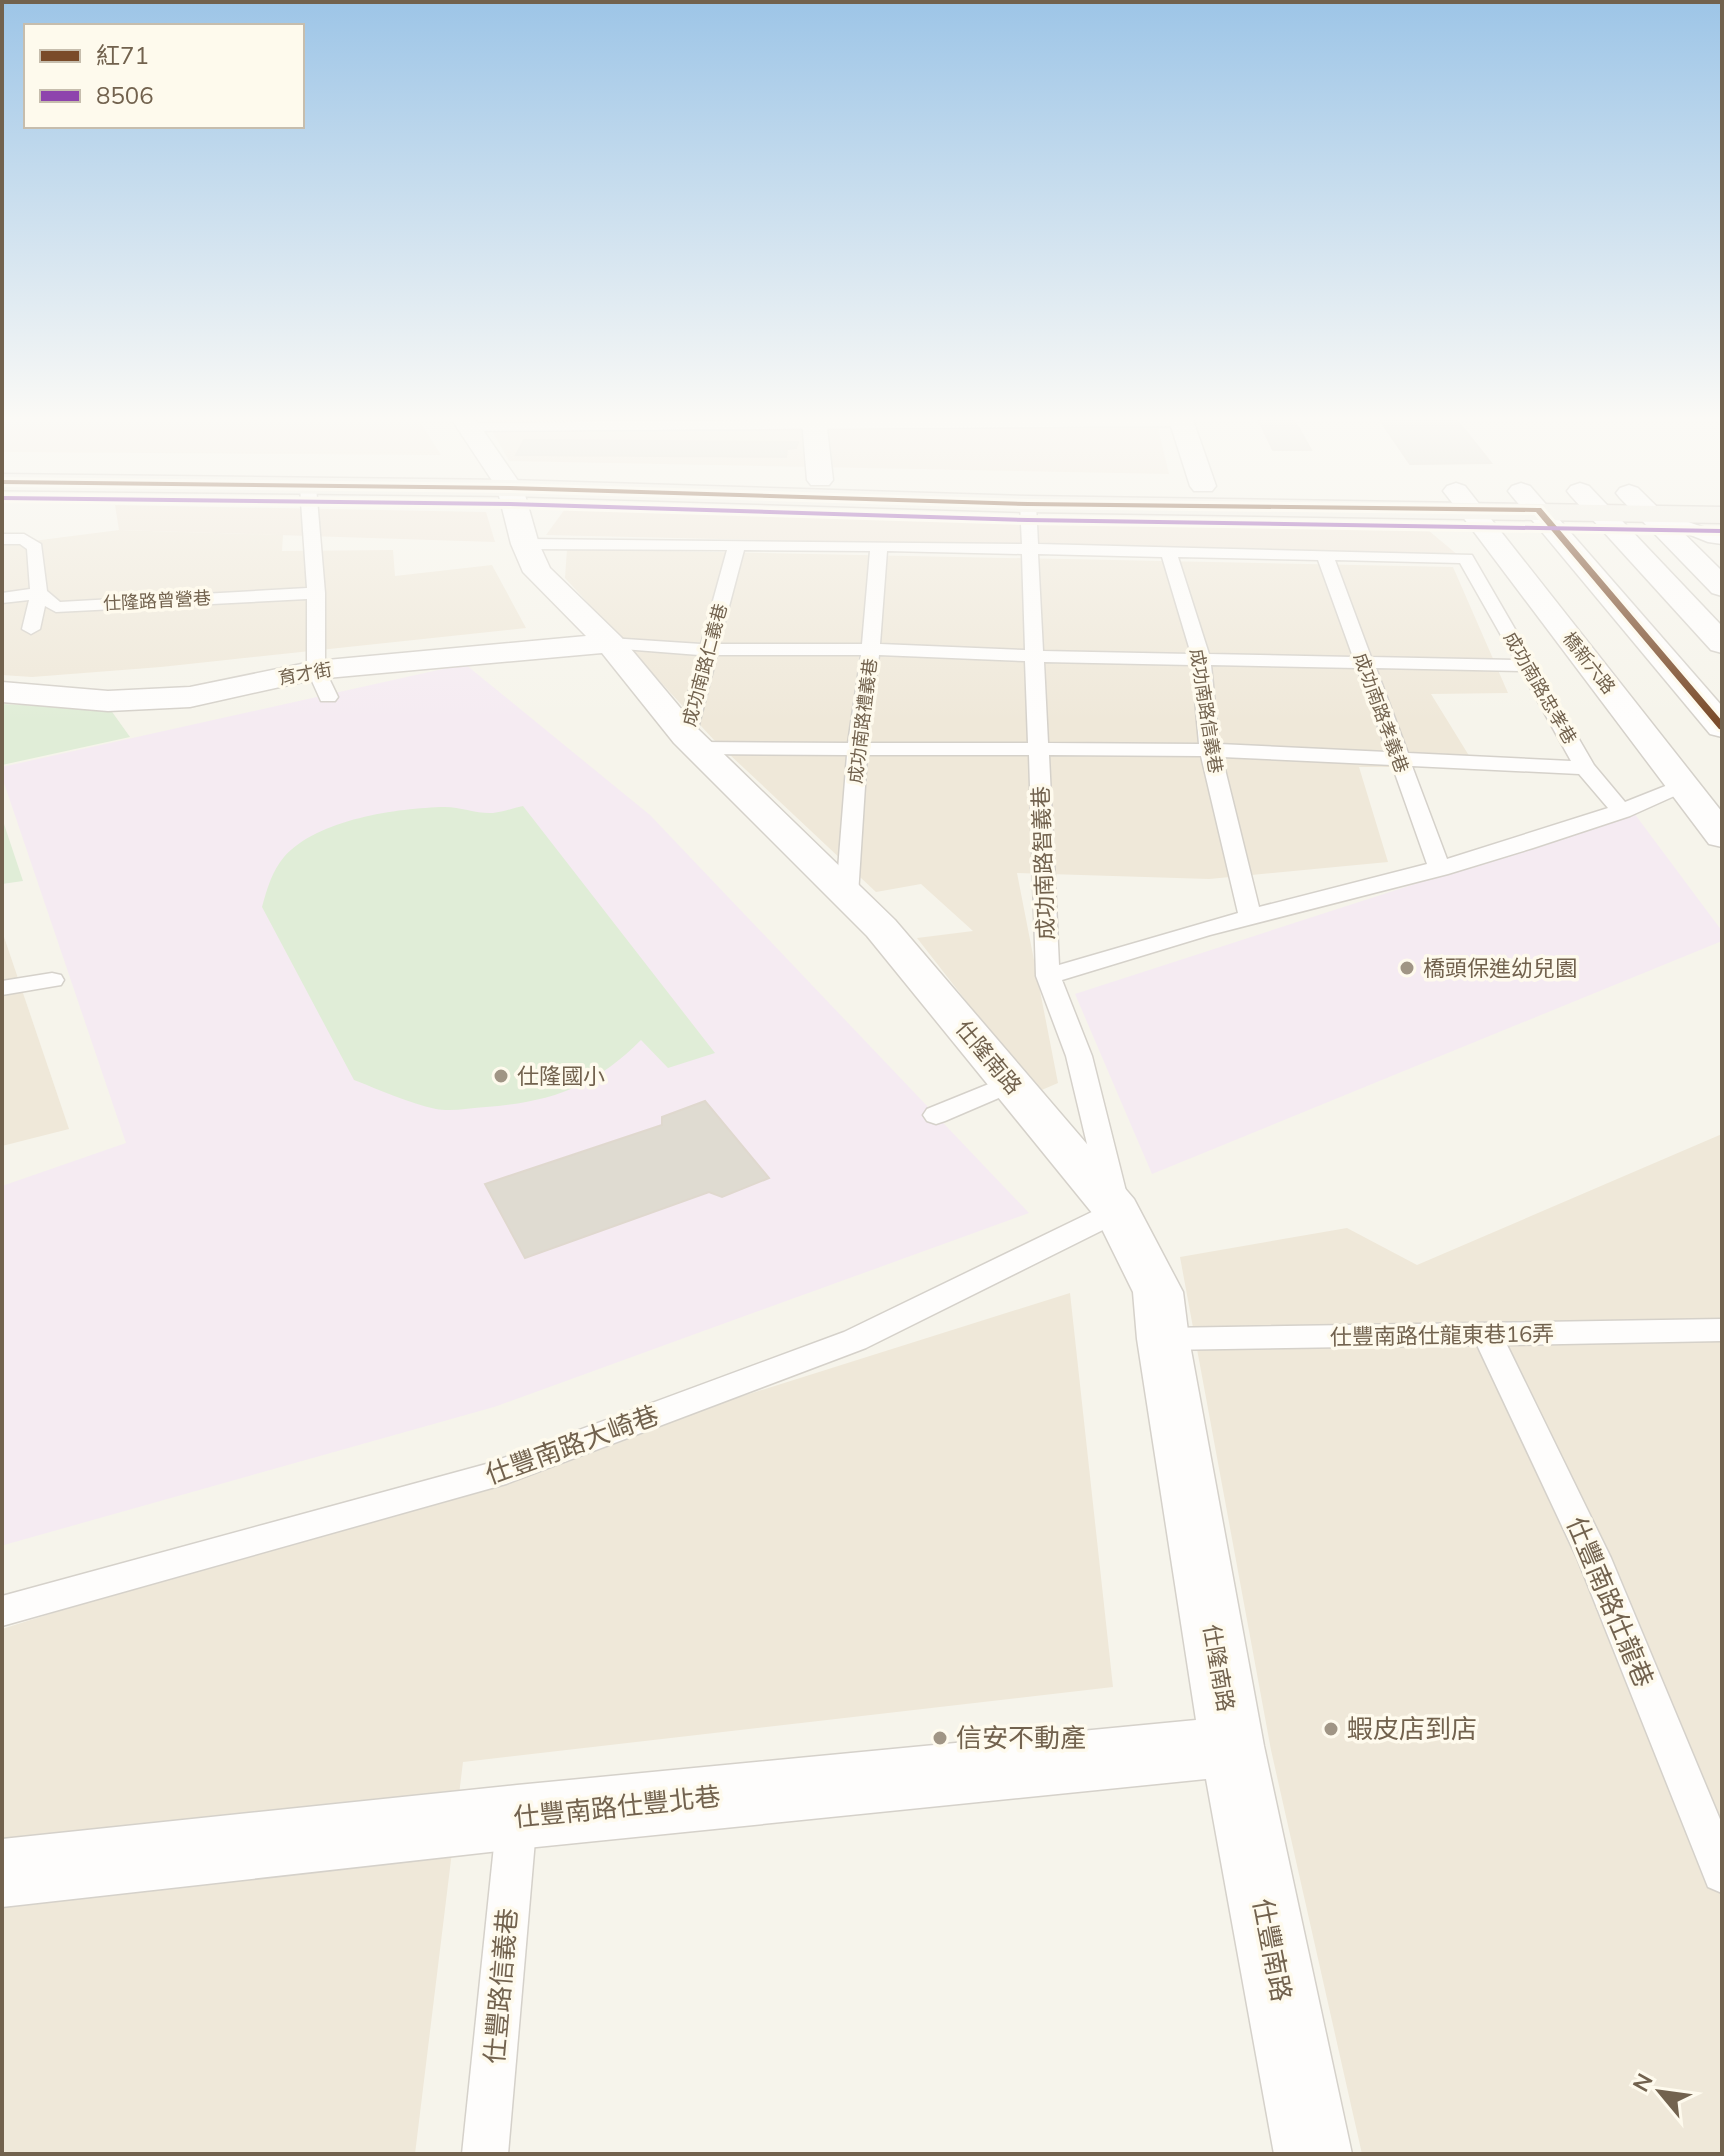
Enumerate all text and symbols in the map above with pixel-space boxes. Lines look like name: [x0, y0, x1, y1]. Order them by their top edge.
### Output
legend: [24, 24, 304, 128]
text: 紅71: [96, 40, 149, 70]
text: 8506: [96, 80, 154, 110]
street label: 仕隆路曾營巷: [102, 586, 212, 615]
street label: 成功南路仁義巷: [677, 601, 732, 729]
street label: 成功南路忠孝巷: [1499, 627, 1582, 748]
street label: 橋新六路: [1558, 627, 1621, 698]
street label: 成功南路信義巷: [1185, 647, 1228, 775]
street label: 成功南路孝義巷: [1349, 650, 1414, 776]
street label: 育才街: [276, 657, 333, 690]
street label: 成功南路禮義巷: [843, 657, 882, 785]
street label: 成功南路智義巷: [1026, 786, 1060, 940]
place label: 橋頭保進幼兒園: [1423, 954, 1577, 982]
marker: 橋頭保進幼兒園: [1398, 959, 1416, 977]
street label: 仕隆南路: [950, 1014, 1028, 1100]
place label: 仕隆國小: [517, 1062, 605, 1090]
marker: 仕隆國小: [492, 1067, 510, 1085]
street label: 仕豐南路仕龍東巷16弄: [1330, 1319, 1554, 1351]
street label: 仕豐南路大崎巷: [481, 1398, 663, 1491]
street label: 仕豐南路仕龍巷: [1560, 1512, 1661, 1692]
street label: 仕隆南路: [1198, 1622, 1240, 1714]
place label: 蝦皮店到店: [1347, 1712, 1477, 1745]
marker: 蝦皮店到店: [1322, 1720, 1340, 1738]
place label: 信安不動產: [956, 1721, 1086, 1754]
marker: 信安不動產: [931, 1729, 949, 1747]
street label: 仕豐南路仕豐北巷: [512, 1779, 722, 1834]
street label: 仕豐南路: [1246, 1896, 1299, 2004]
street label: 仕豐路信義巷: [477, 1907, 524, 2065]
north arrow: [1620, 2052, 1700, 2132]
text: N: [1626, 2068, 1659, 2096]

